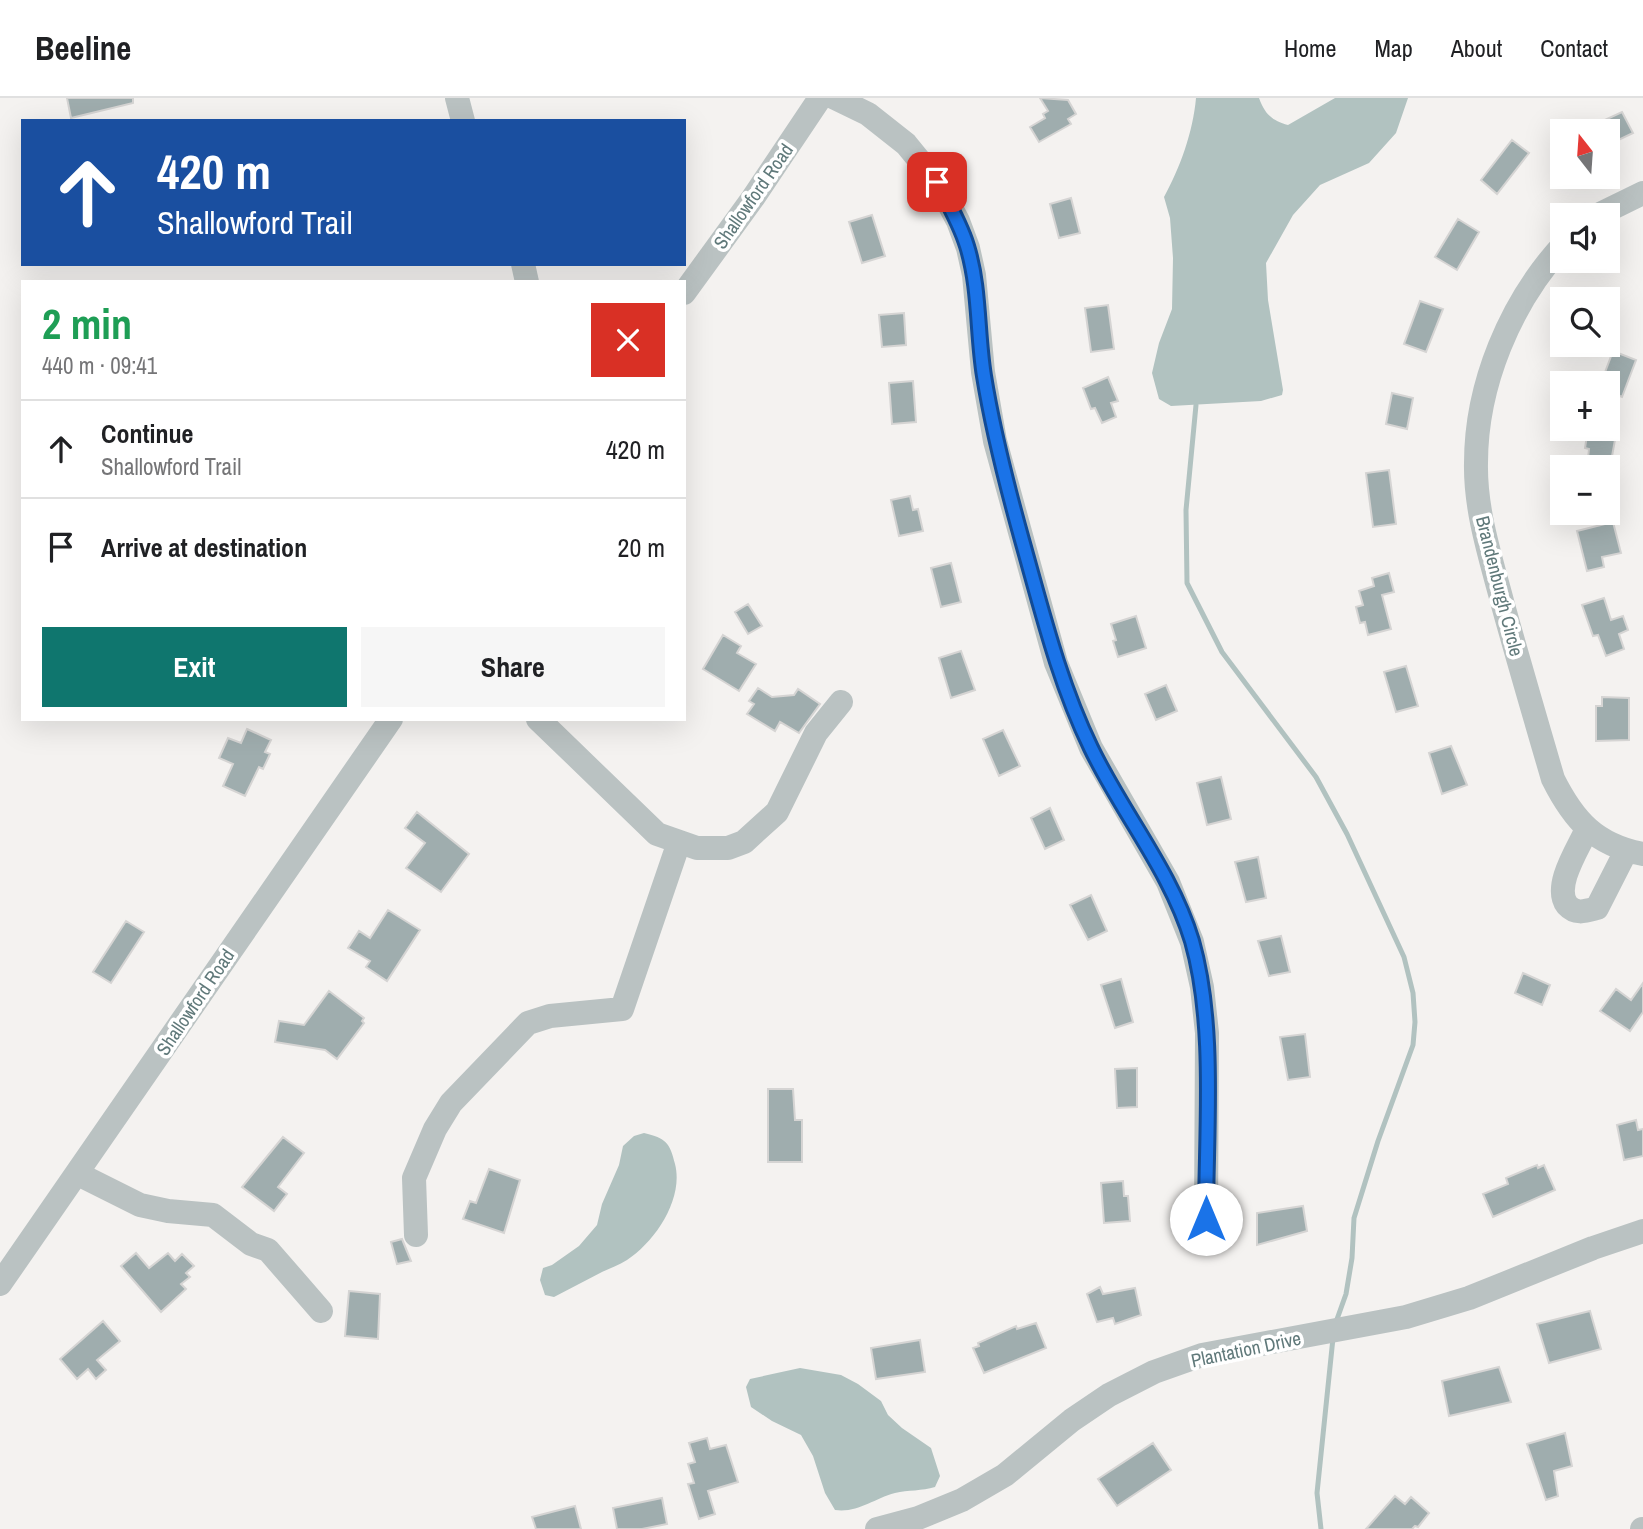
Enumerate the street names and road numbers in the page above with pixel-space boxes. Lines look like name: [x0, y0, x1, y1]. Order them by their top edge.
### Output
street label: Shallowford Road: [707, 138, 799, 254]
street label: Brandenburgh Circle: [1470, 513, 1530, 659]
street label: Shallowford Road: [150, 944, 240, 1060]
street label: Plantation Drive: [1189, 1325, 1303, 1373]

